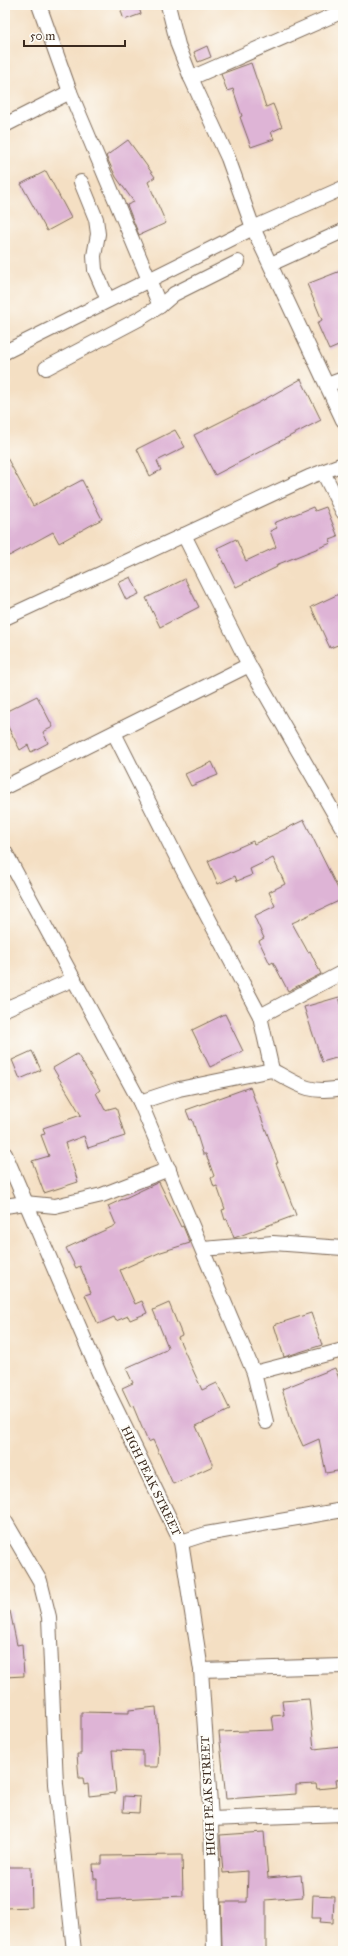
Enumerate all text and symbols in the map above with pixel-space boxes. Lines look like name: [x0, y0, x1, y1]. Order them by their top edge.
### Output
scale bar: [24, 22, 125, 48]
text: 50 m: [30, 29, 55, 43]
street label: HIGH PEAK STREET: [118, 1424, 184, 1538]
street label: HIGH PEAK STREET: [198, 1735, 218, 1857]

